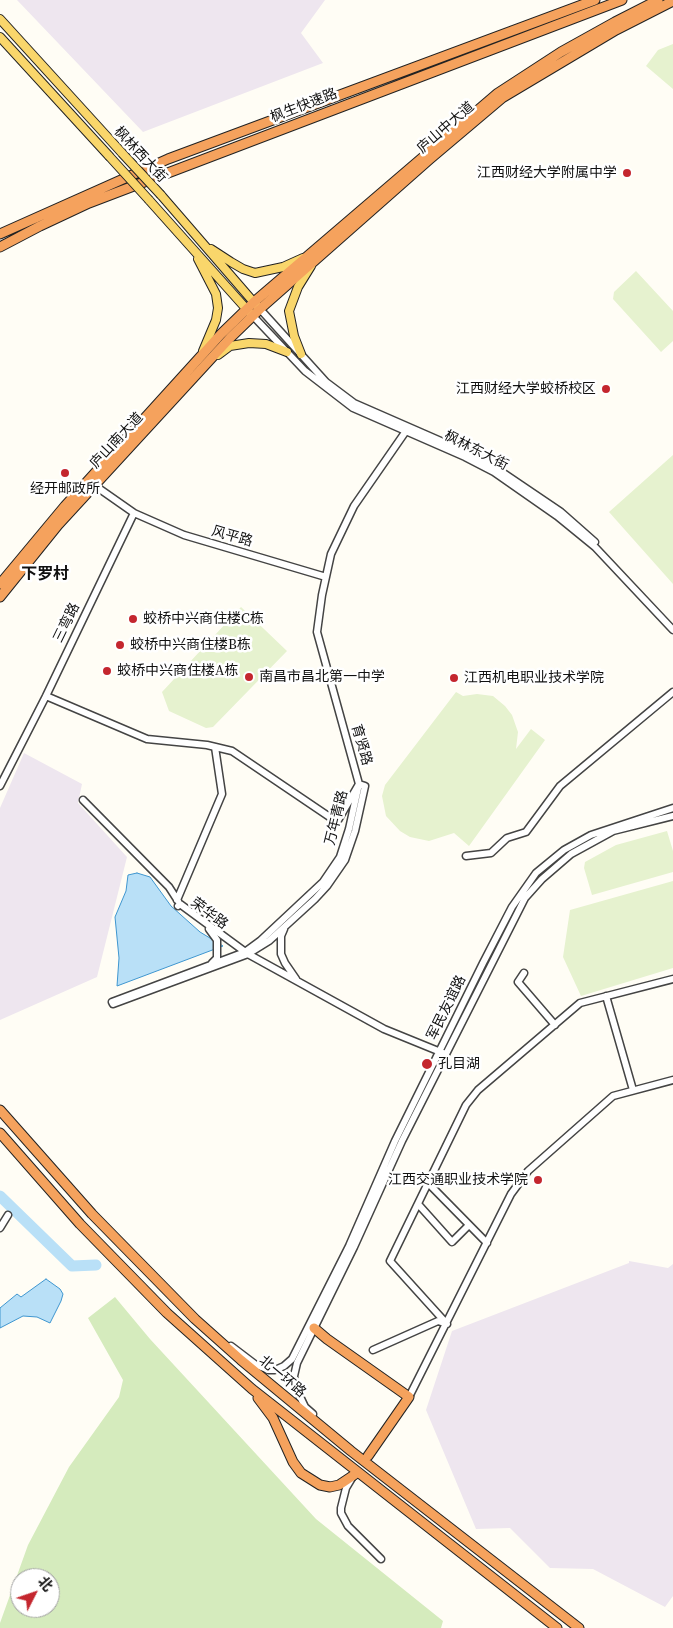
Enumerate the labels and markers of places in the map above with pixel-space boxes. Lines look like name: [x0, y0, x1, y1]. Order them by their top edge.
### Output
place label: 江西财经大学附属中学: [477, 165, 617, 181]
marker: 江西财经大学附属中学: [621, 167, 633, 179]
place label: 江西财经大学蛟桥校区: [456, 381, 596, 397]
marker: 江西财经大学蛟桥校区: [600, 383, 612, 395]
marker: 经开邮政所: [59, 467, 71, 479]
place label: 经开邮政所: [30, 481, 100, 497]
place label: 蛟桥中兴商住楼C栋: [143, 611, 264, 627]
marker: 蛟桥中兴商住楼C栋: [127, 613, 139, 625]
place label: 蛟桥中兴商住楼B栋: [130, 637, 251, 653]
marker: 蛟桥中兴商住楼B栋: [114, 639, 126, 651]
place label: 蛟桥中兴商住楼A栋: [117, 663, 238, 679]
marker: 蛟桥中兴商住楼A栋: [101, 665, 113, 677]
place label: 南昌市昌北第一中学: [259, 669, 385, 685]
place label: 江西机电职业技术学院: [464, 670, 604, 686]
marker: 南昌市昌北第一中学: [243, 671, 255, 683]
marker: 江西机电职业技术学院: [448, 672, 460, 684]
place label: 孔目湖: [438, 1056, 480, 1072]
marker: 孔目湖: [420, 1057, 434, 1071]
place label: 江西交通职业技术学院: [388, 1172, 528, 1188]
marker: 江西交通职业技术学院: [532, 1174, 544, 1186]

